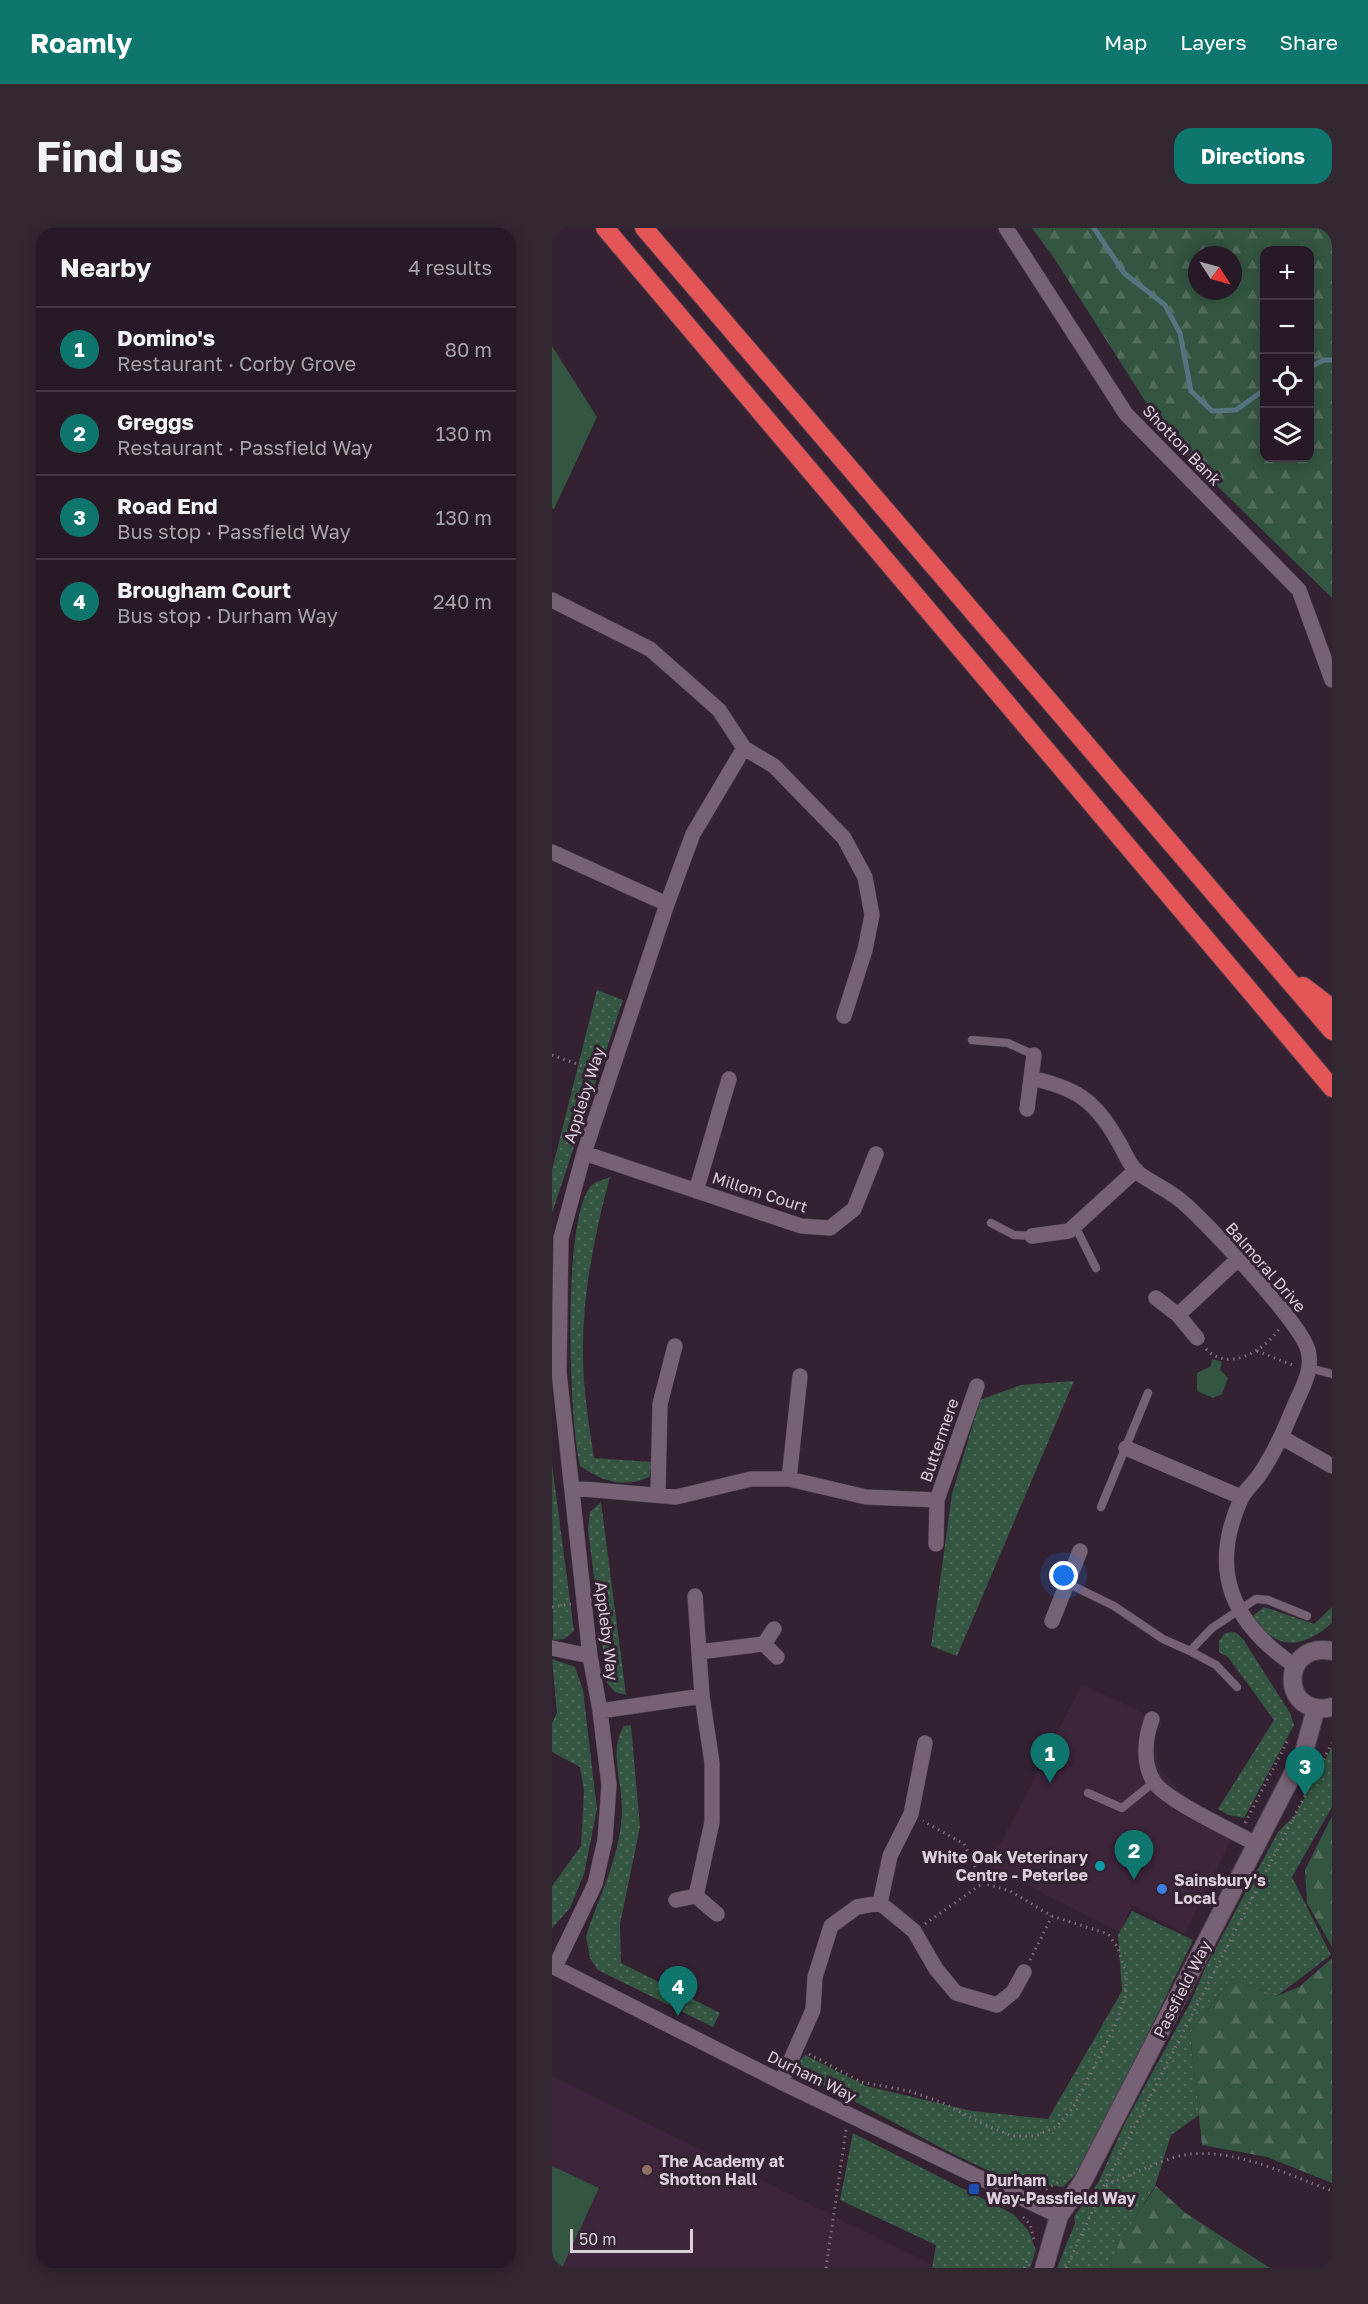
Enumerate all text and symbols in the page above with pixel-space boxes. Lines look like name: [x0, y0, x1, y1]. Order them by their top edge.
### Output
text: Roamly: [30, 26, 132, 59]
text: Map: [1104, 29, 1147, 55]
text: Layers: [1180, 29, 1247, 55]
text: Share: [1280, 29, 1338, 55]
button: Directions: [1174, 128, 1332, 184]
text: Find us: [36, 131, 183, 181]
north arrow: [1188, 246, 1242, 300]
map controls: [1260, 246, 1314, 462]
button: +: [1260, 246, 1314, 300]
text: Nearby: [60, 252, 151, 283]
text: 4 results: [408, 255, 492, 279]
button: −: [1260, 300, 1314, 354]
text: Domino's: [117, 324, 215, 351]
text: 1: [74, 337, 85, 361]
text: 80 m: [445, 337, 492, 361]
text: Restaurant · Corby Grove: [117, 351, 356, 375]
button: locate: [1260, 354, 1314, 408]
street label: Shotton Bank: [1139, 401, 1225, 489]
text: Greggs: [117, 408, 194, 435]
button: layers: [1260, 408, 1314, 462]
text: 2: [73, 421, 86, 445]
text: 130 m: [436, 421, 492, 445]
text: Restaurant · Passfield Way: [117, 435, 373, 459]
text: Road End: [117, 492, 218, 519]
text: 3: [73, 505, 86, 529]
text: 130 m: [436, 505, 492, 529]
text: Bus stop · Passfield Way: [117, 519, 351, 543]
text: Brougham Court: [117, 576, 291, 603]
text: 4: [73, 589, 86, 613]
text: 240 m: [433, 589, 492, 613]
text: Bus stop · Durham Way: [117, 603, 338, 627]
street label: Appleby Way: [559, 1045, 609, 1145]
street label: Millom Court: [710, 1167, 810, 1217]
street label: Balmoral Drive: [1222, 1218, 1310, 1316]
street label: Buttermere: [915, 1395, 963, 1485]
your location: [1049, 1561, 1078, 1590]
street label: Appleby Way: [591, 1580, 623, 1682]
pin: 1: [1030, 1734, 1070, 1783]
pin: 3: [1286, 1746, 1324, 1796]
pin: 2: [1114, 1830, 1154, 1880]
place label: White Oak Veterinary Centre - Peterlee: [922, 1847, 1088, 1885]
marker: White Oak Veterinary Centre - Peterlee: [1093, 1859, 1107, 1873]
place label: Sainsbury's Local: [1174, 1870, 1266, 1908]
marker: Sainsbury's Local: [1155, 1882, 1169, 1896]
street label: Passfield Way: [1149, 1937, 1215, 2041]
pin: 4: [658, 1966, 698, 2016]
street label: Durham Way: [764, 2046, 860, 2106]
place label: The Academy at Shotton Hall: [659, 2151, 785, 2189]
marker: The Academy at Shotton Hall: [640, 2163, 654, 2177]
place label: Durham Way-Passfield Way: [986, 2170, 1136, 2208]
marker: Durham Way-Passfield Way: [967, 2182, 981, 2196]
scale bar: [570, 2226, 693, 2254]
text: 50 m: [579, 2229, 616, 2249]

